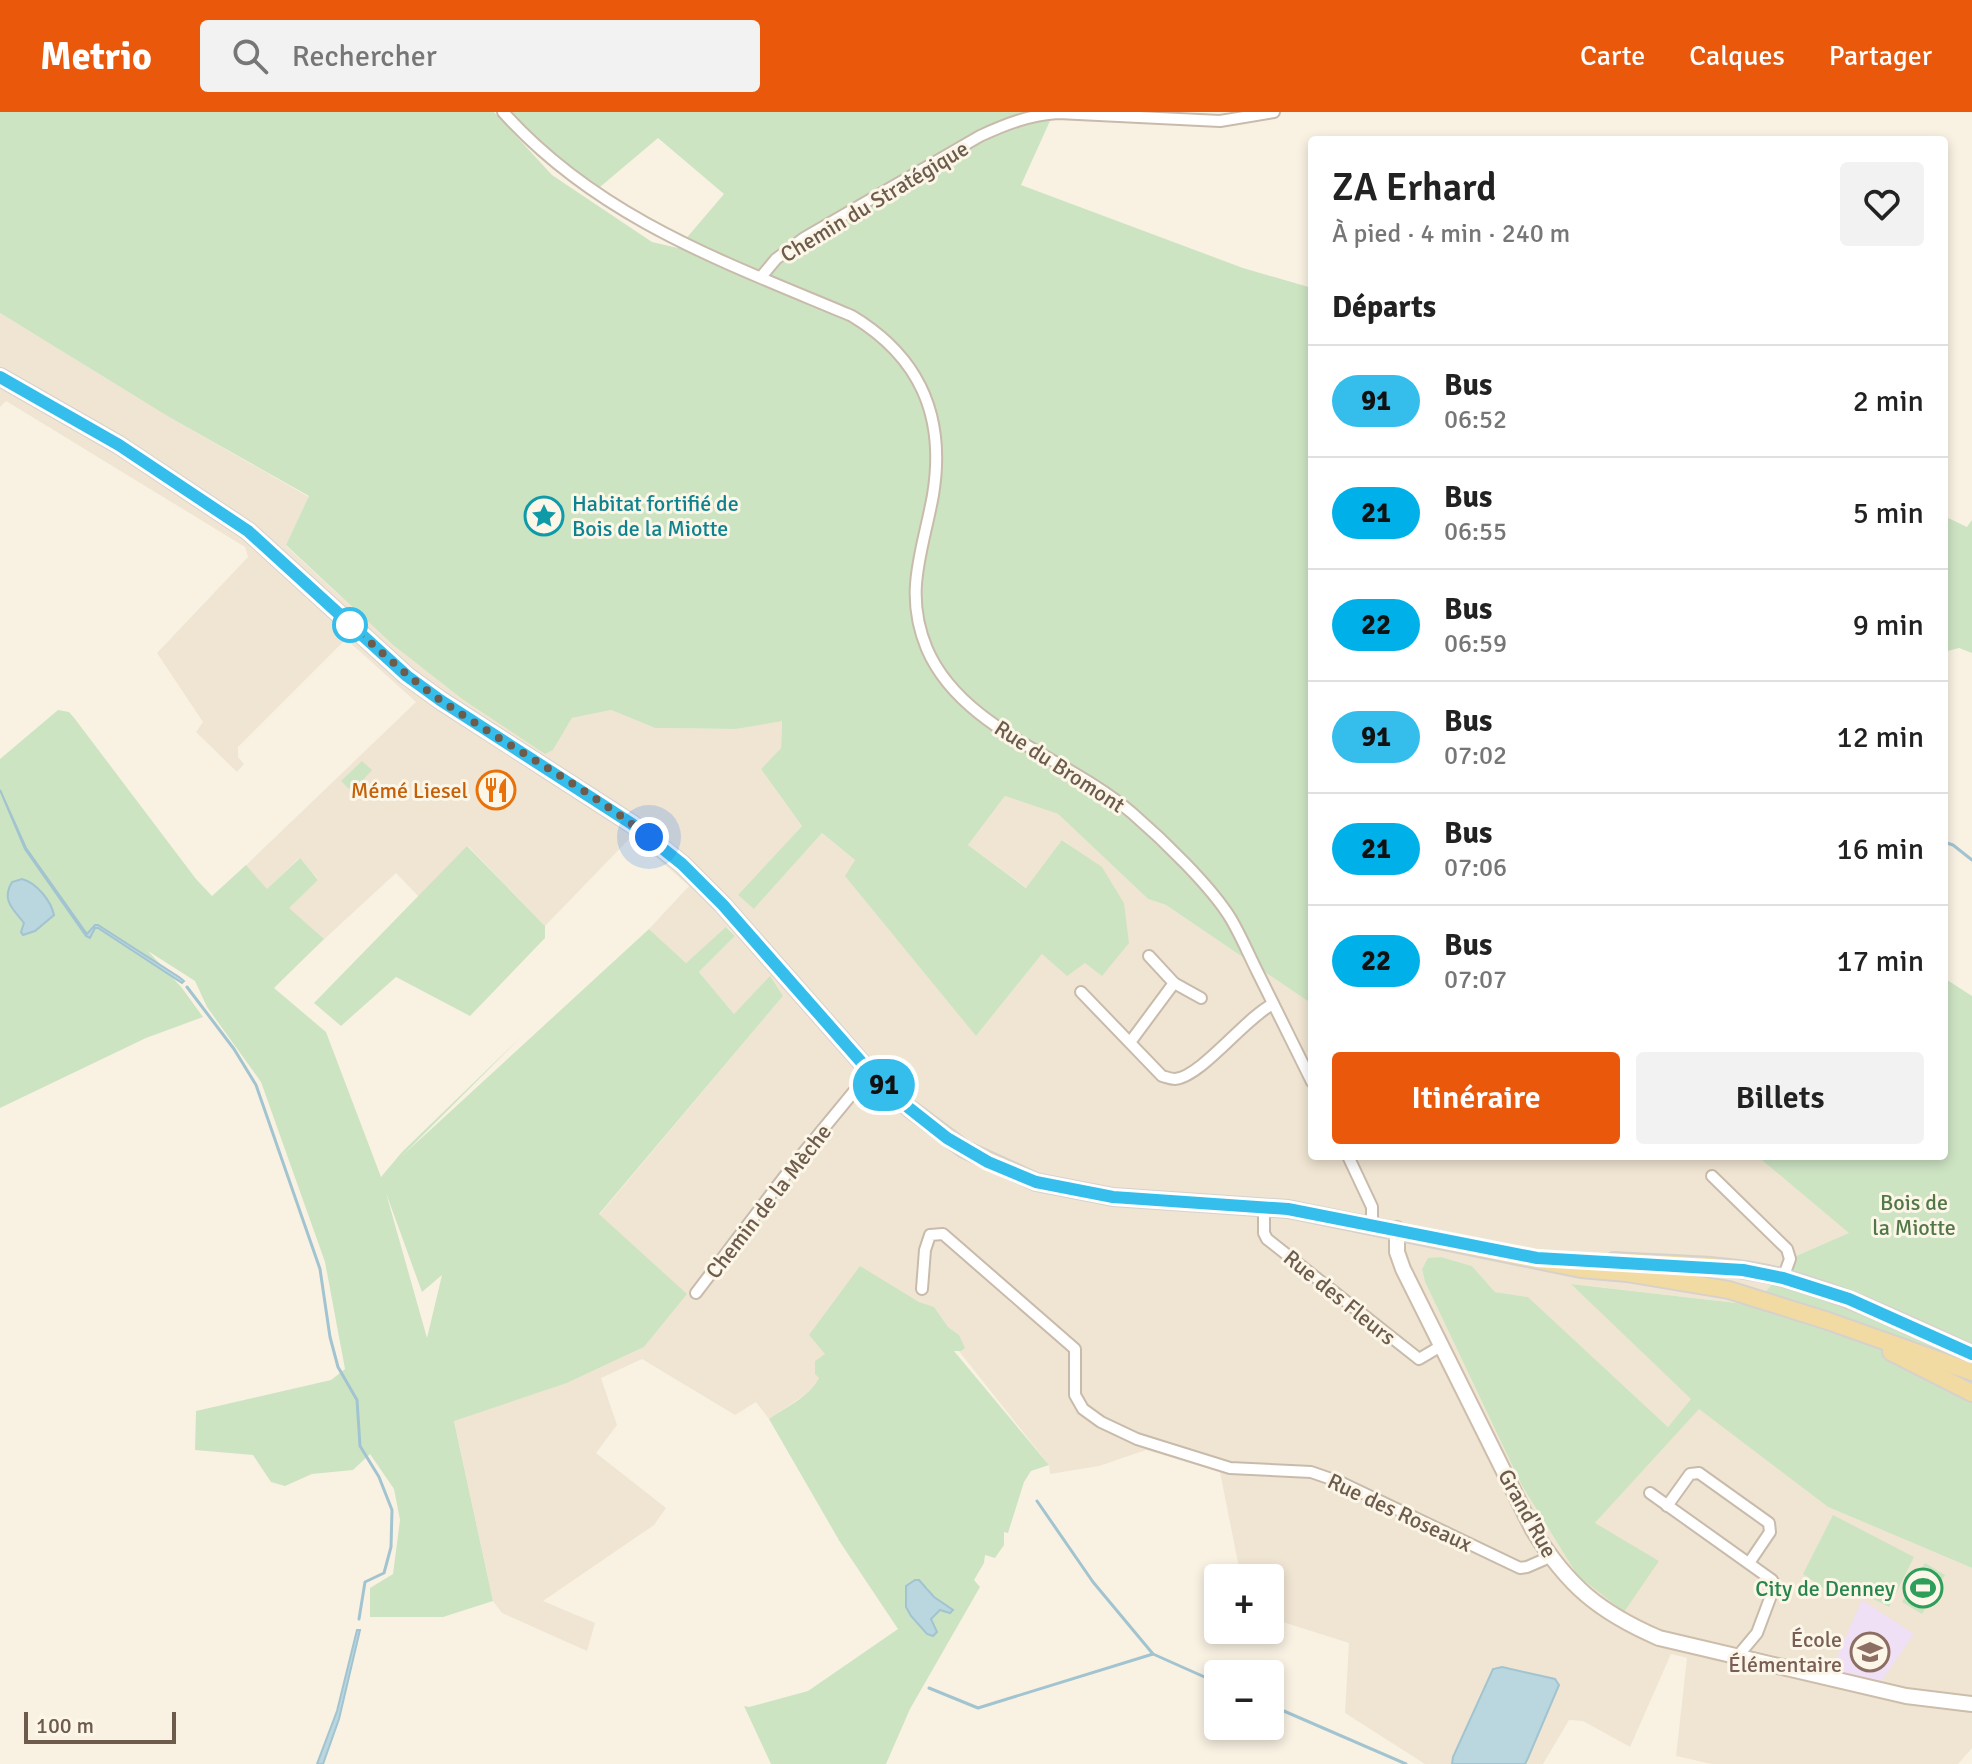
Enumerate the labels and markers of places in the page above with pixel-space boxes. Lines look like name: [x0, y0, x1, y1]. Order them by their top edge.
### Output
place label: Habitat fortifié de Bois de la Miotte: [572, 490, 739, 542]
place icon: Habitat fortifié de Bois de la Miotte: [523, 495, 565, 537]
unlabelled marker: [333, 608, 367, 642]
restaurant icon: Mémé Liesel: [475, 769, 517, 811]
place label: Mémé Liesel: [351, 777, 468, 804]
sports icon: City de Denney: [1902, 1567, 1944, 1609]
place label: City de Denney: [1755, 1575, 1896, 1602]
place label: École Élémentaire: [1728, 1626, 1842, 1678]
school or university icon: École Élémentaire: [1849, 1631, 1891, 1673]

